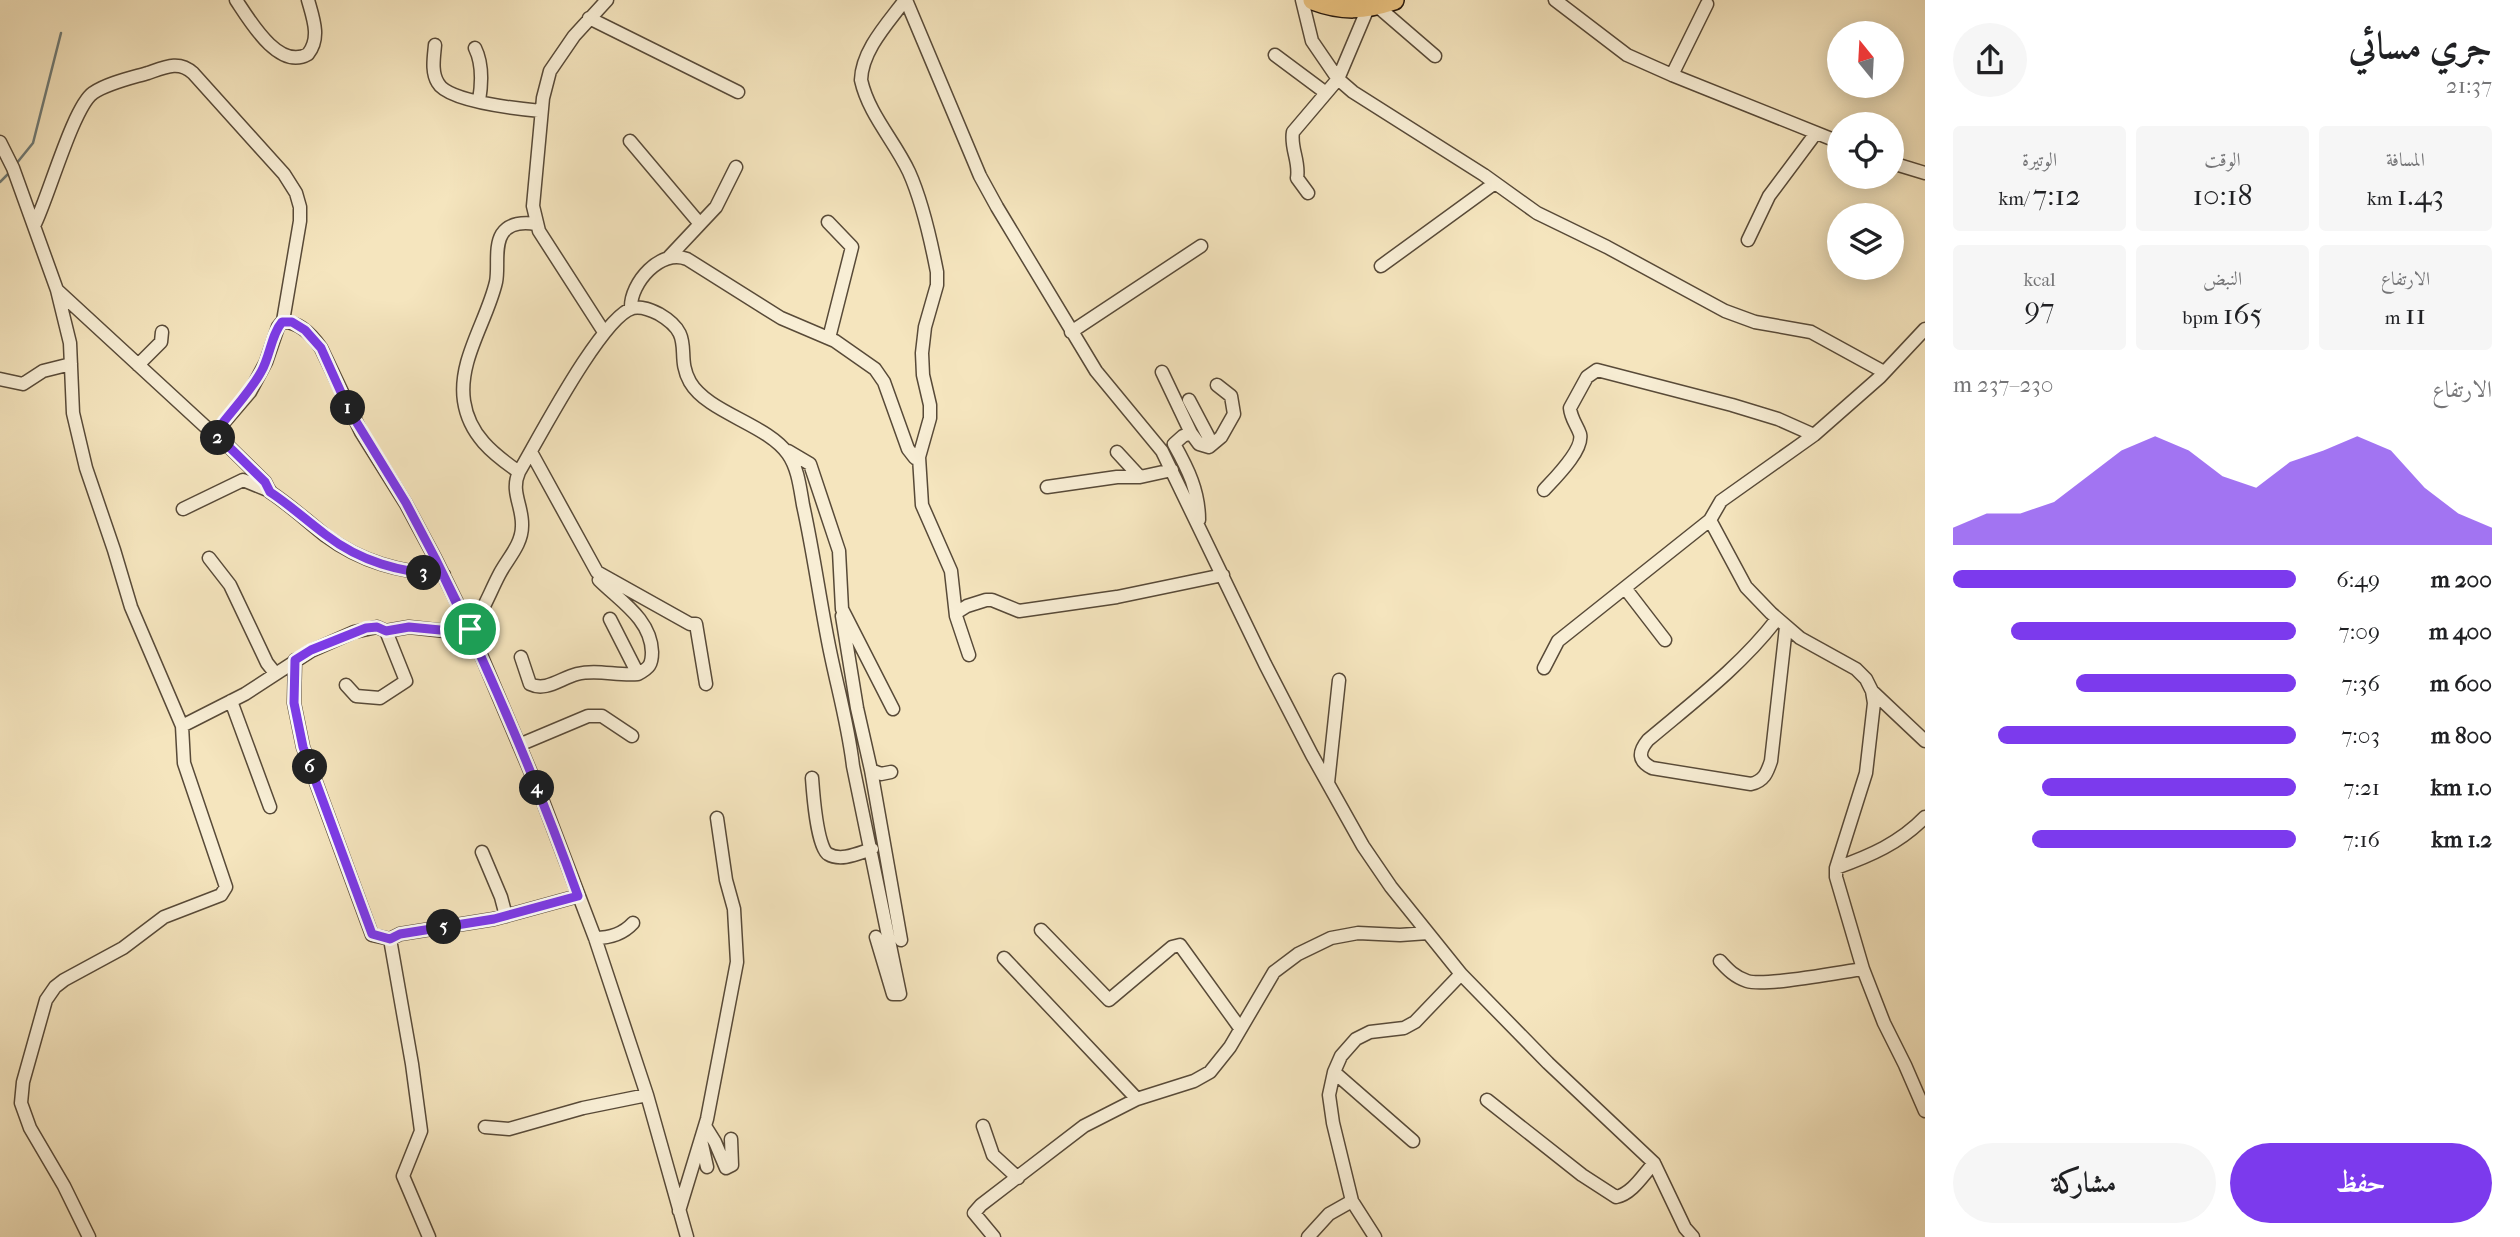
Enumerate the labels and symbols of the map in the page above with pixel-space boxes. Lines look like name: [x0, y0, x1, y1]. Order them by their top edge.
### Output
north arrow: [1827, 21, 1904, 98]
pin: 1: [330, 390, 366, 426]
pin: 2: [200, 420, 235, 456]
pin: 3: [406, 556, 442, 590]
pin: [440, 599, 500, 659]
pin: 6: [292, 750, 328, 784]
pin: 4: [520, 770, 554, 806]
pin: 5: [426, 909, 462, 944]

